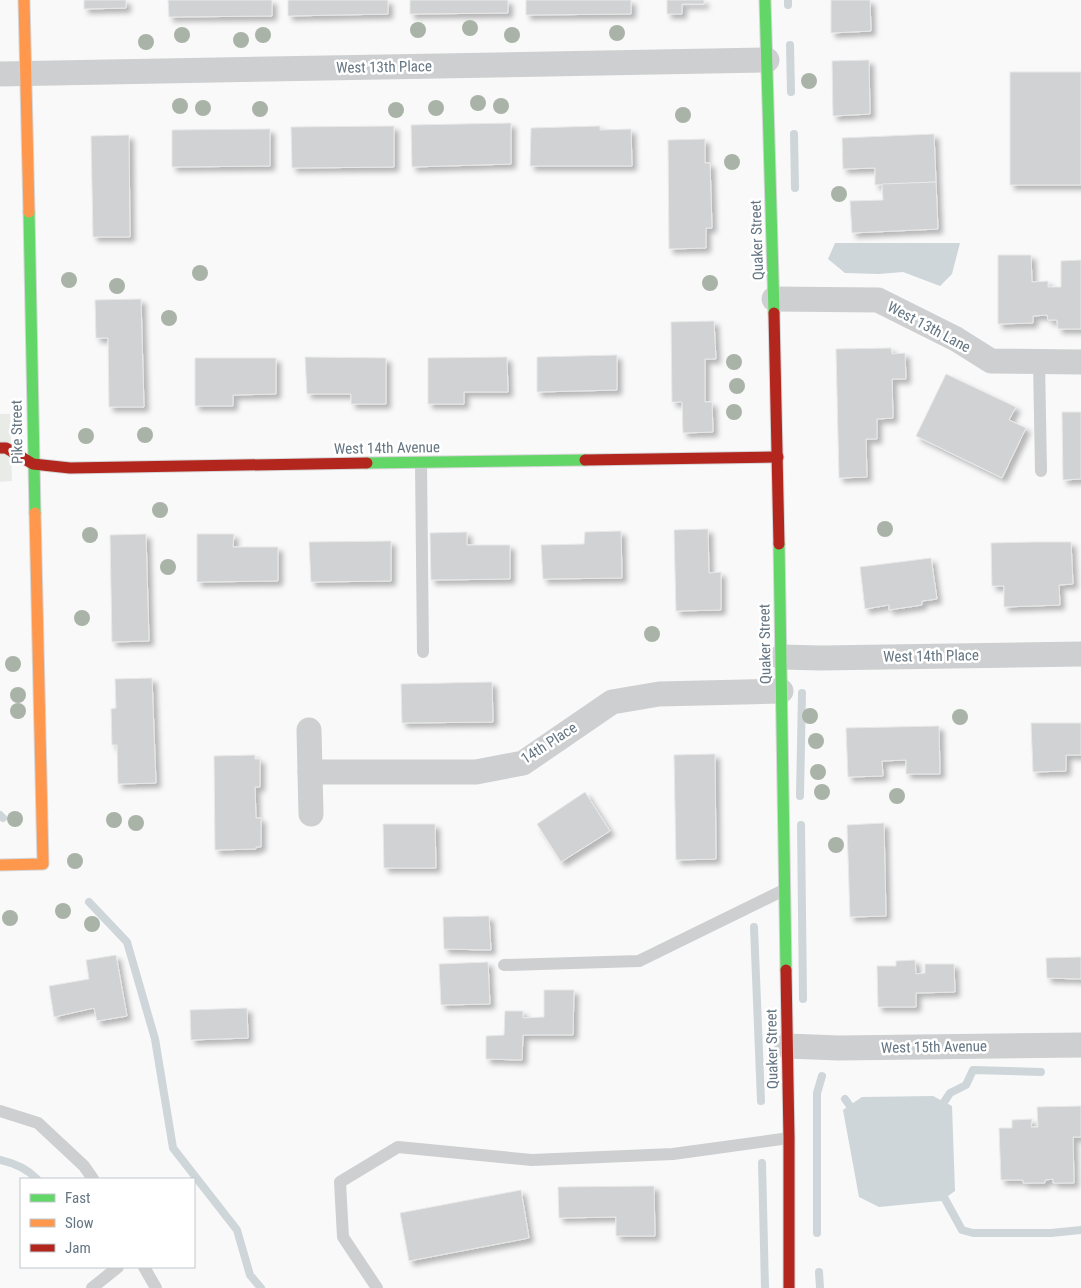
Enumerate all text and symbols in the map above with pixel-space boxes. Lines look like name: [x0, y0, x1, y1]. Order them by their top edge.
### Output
street label: West 13th Place: [336, 57, 432, 77]
street label: Quaker Street: [747, 200, 767, 280]
street label: West 13th Lane: [884, 298, 974, 356]
street label: Pike Street: [7, 400, 27, 464]
street label: West 14th Avenue: [334, 438, 440, 458]
street label: Quaker Street: [755, 604, 775, 684]
street label: West 14th Place: [883, 646, 979, 666]
street label: 14th Place: [518, 718, 580, 768]
street label: Quaker Street: [762, 1009, 782, 1089]
street label: West 15th Avenue: [881, 1037, 987, 1057]
legend: [20, 1178, 195, 1268]
text: Fast: [65, 1189, 90, 1207]
text: Slow: [65, 1214, 94, 1232]
text: Jam: [65, 1239, 91, 1257]

